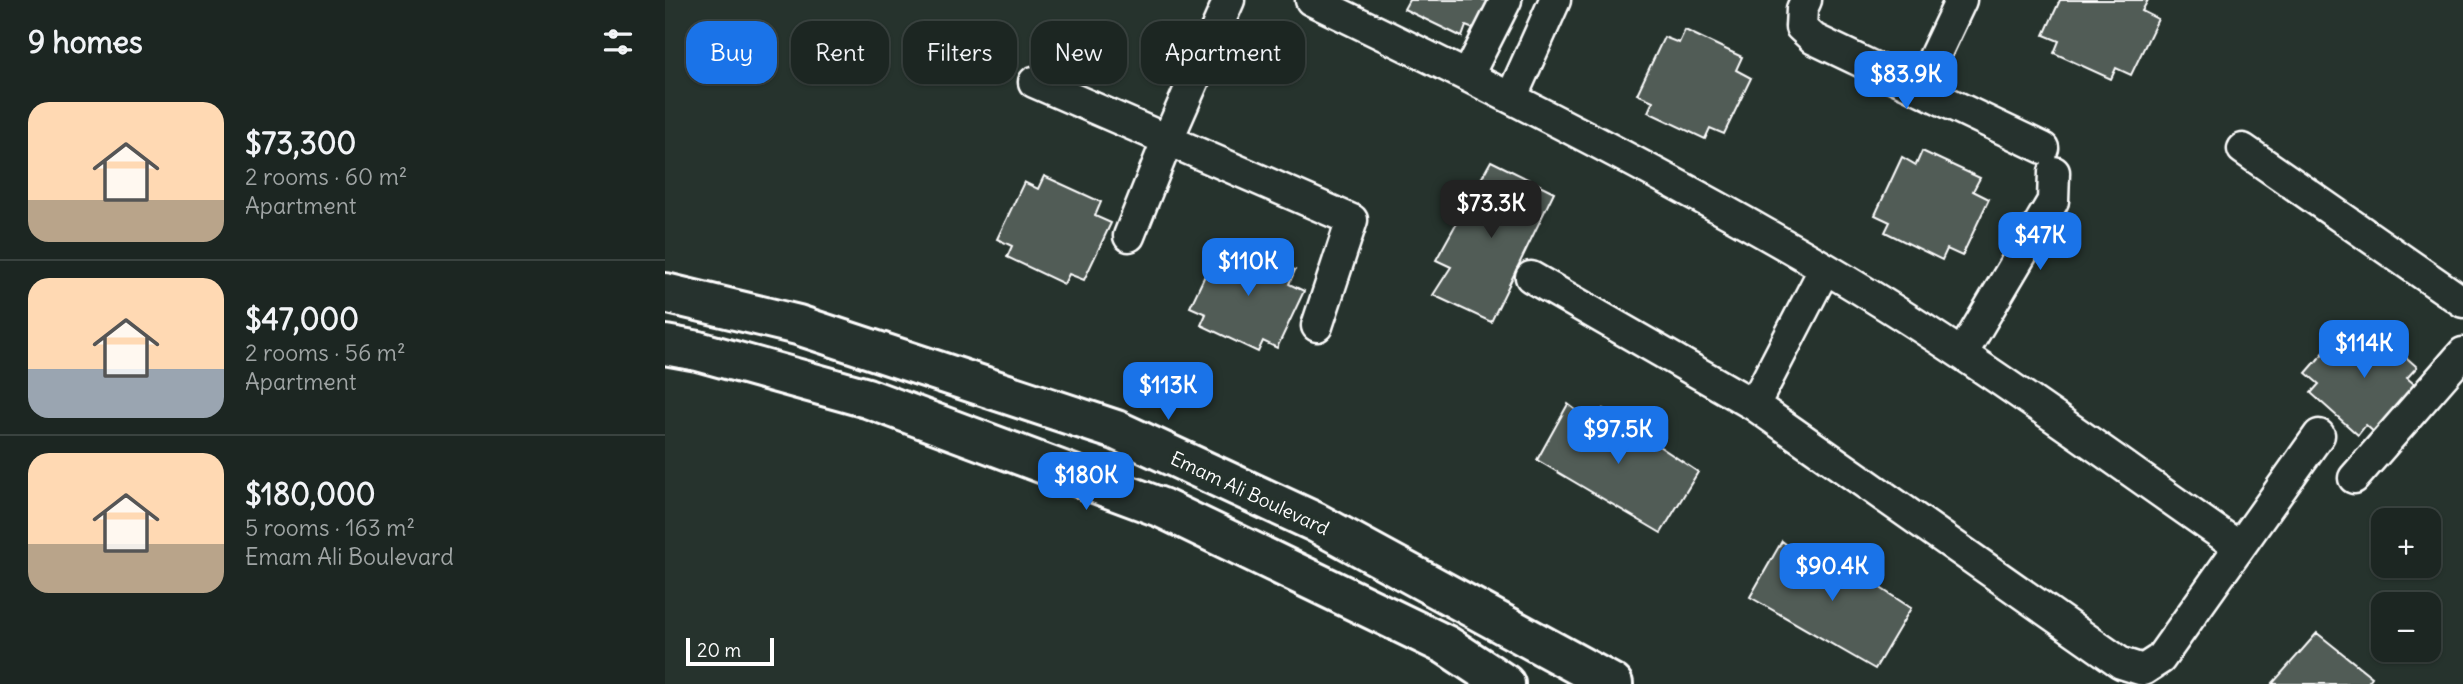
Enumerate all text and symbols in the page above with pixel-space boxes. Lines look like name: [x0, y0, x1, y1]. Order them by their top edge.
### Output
chip: Buy: [686, 21, 777, 84]
chip: Rent: [791, 21, 889, 84]
chip: Filters: [903, 21, 1017, 84]
chip: New: [1031, 21, 1127, 84]
chip: Apartment: [1141, 21, 1305, 84]
text: 9 homes: [28, 23, 143, 61]
icon: filters: [599, 23, 637, 61]
pin: $83.9K: [1849, 52, 1963, 111]
text: $83.9K: [1870, 59, 1942, 88]
text: $73,300: [245, 124, 356, 162]
icon: home: [84, 130, 168, 214]
text: 2 rooms · 60 m²: [245, 162, 407, 191]
pin: $73.3K: [1434, 180, 1548, 240]
text: $73.3K: [1456, 188, 1526, 217]
text: Apartment: [245, 191, 357, 220]
pin: $47K: [1999, 212, 2081, 272]
text: $47K: [2014, 220, 2066, 249]
pin: $110K: [1199, 238, 1297, 298]
text: $110K: [1218, 246, 1278, 275]
text: $47,000: [245, 300, 359, 338]
icon: home: [84, 306, 168, 390]
pin: $114K: [2315, 320, 2413, 380]
text: $114K: [2335, 328, 2393, 357]
text: 2 rooms · 56 m²: [245, 338, 406, 367]
pin: $113K: [1119, 362, 1217, 422]
text: Apartment: [245, 367, 357, 396]
text: $113K: [1139, 370, 1197, 399]
pin: $97.5K: [1561, 406, 1675, 466]
text: $97.5K: [1583, 414, 1653, 443]
street label: Emam Ali Boulevard: [1167, 446, 1333, 540]
pin: $180K: [1037, 452, 1135, 512]
text: $180K: [1054, 460, 1118, 489]
text: $180,000: [245, 475, 376, 513]
icon: home: [84, 481, 168, 565]
map controls: [2371, 508, 2441, 662]
button: +: [2371, 508, 2441, 578]
text: 5 rooms · 163 m²: [245, 513, 415, 542]
text: Emam Ali Boulevard: [245, 542, 454, 571]
pin: $90.4K: [1775, 544, 1889, 603]
text: $90.4K: [1796, 551, 1868, 580]
button: −: [2371, 592, 2441, 662]
scale bar: [686, 635, 773, 667]
text: 20 m: [697, 638, 741, 662]

